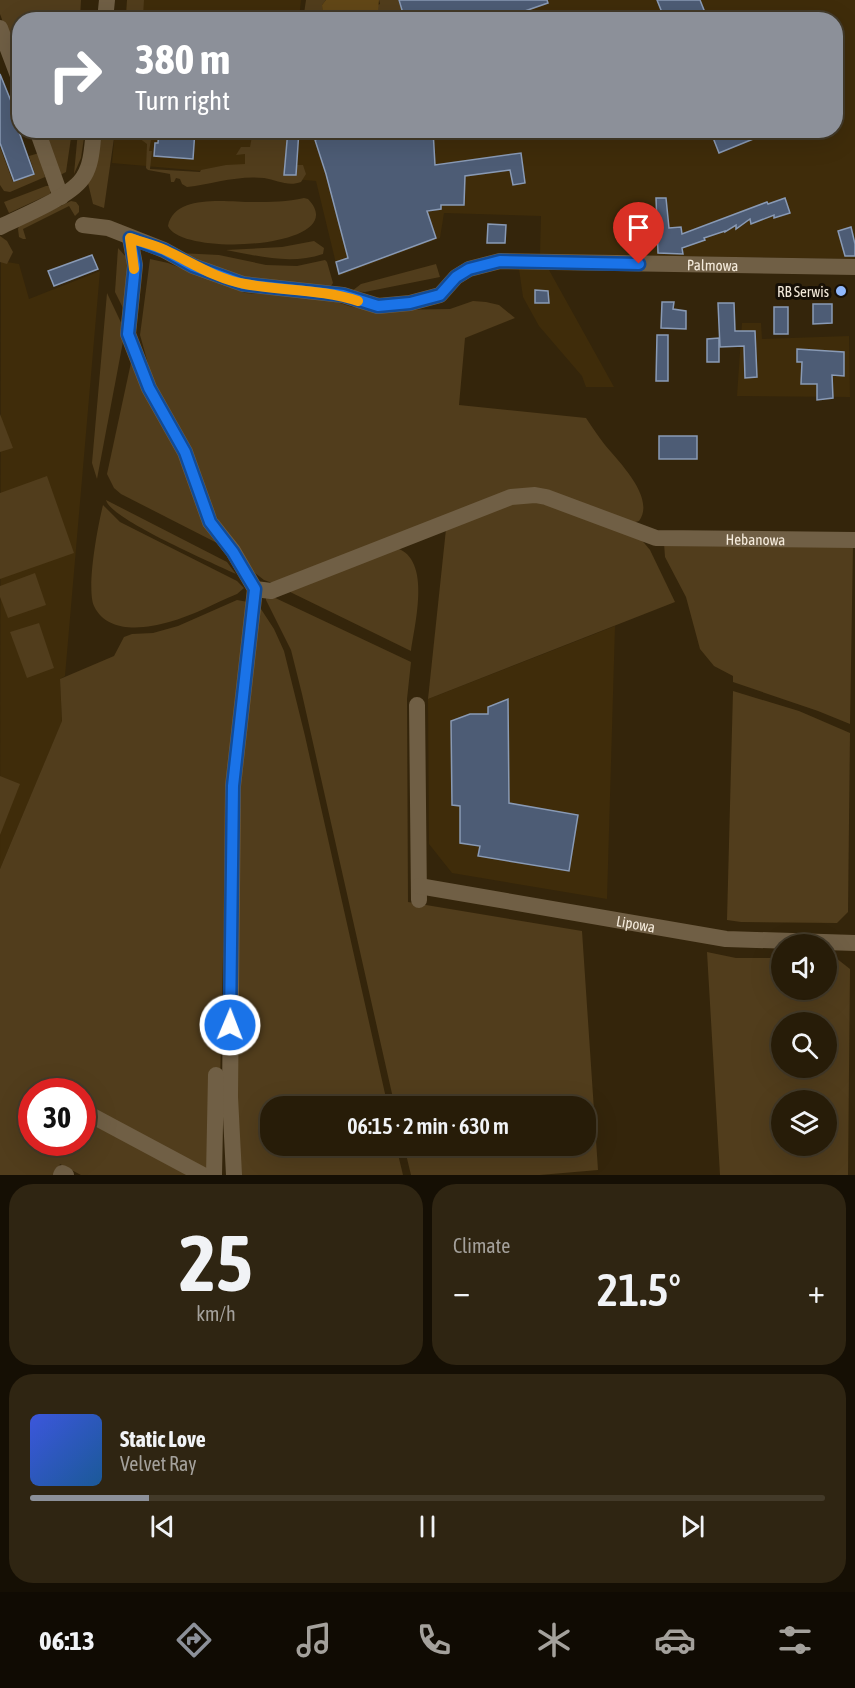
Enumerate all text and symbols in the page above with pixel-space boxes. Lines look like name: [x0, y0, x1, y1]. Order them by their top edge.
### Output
text: 380 m: [135, 35, 230, 83]
icon: right: [36, 36, 114, 114]
text: Turn right: [135, 85, 230, 116]
pin: [613, 202, 664, 264]
icon: arrive: [622, 211, 655, 244]
street label: Palmowa: [687, 256, 738, 274]
place label: RB Serwis: [777, 283, 829, 300]
marker: RB Serwis: [834, 284, 848, 298]
street label: Hebanowa: [726, 530, 785, 548]
street label: Lipowa: [615, 912, 657, 935]
map controls: [771, 934, 837, 1156]
button: sound: [771, 934, 837, 1000]
position arrow: [198, 993, 262, 1057]
button: search: [771, 1012, 837, 1078]
speed limit sign: 30: [18, 1078, 96, 1156]
button: layers: [771, 1090, 837, 1156]
text: 06:15 · 2 min · 630 m: [347, 1113, 509, 1139]
text: 25: [179, 1218, 253, 1308]
text: Climate: [453, 1234, 510, 1257]
text: 21.5°: [597, 1264, 681, 1316]
text: −: [453, 1272, 470, 1310]
text: +: [808, 1272, 825, 1310]
text: km/h: [196, 1302, 236, 1325]
text: Static Love: [120, 1426, 206, 1452]
text: Velvet Ray: [120, 1452, 197, 1475]
icon: previous: [146, 1510, 179, 1543]
icon: pause: [411, 1510, 444, 1543]
icon: next: [676, 1510, 709, 1543]
icon: directions: [173, 1619, 215, 1661]
icon: music: [293, 1619, 335, 1661]
icon: phone: [413, 1619, 455, 1661]
icon: climate: [533, 1619, 575, 1661]
icon: car: [654, 1619, 696, 1661]
icon: filters: [774, 1619, 816, 1661]
text: 06:13: [39, 1625, 95, 1656]

